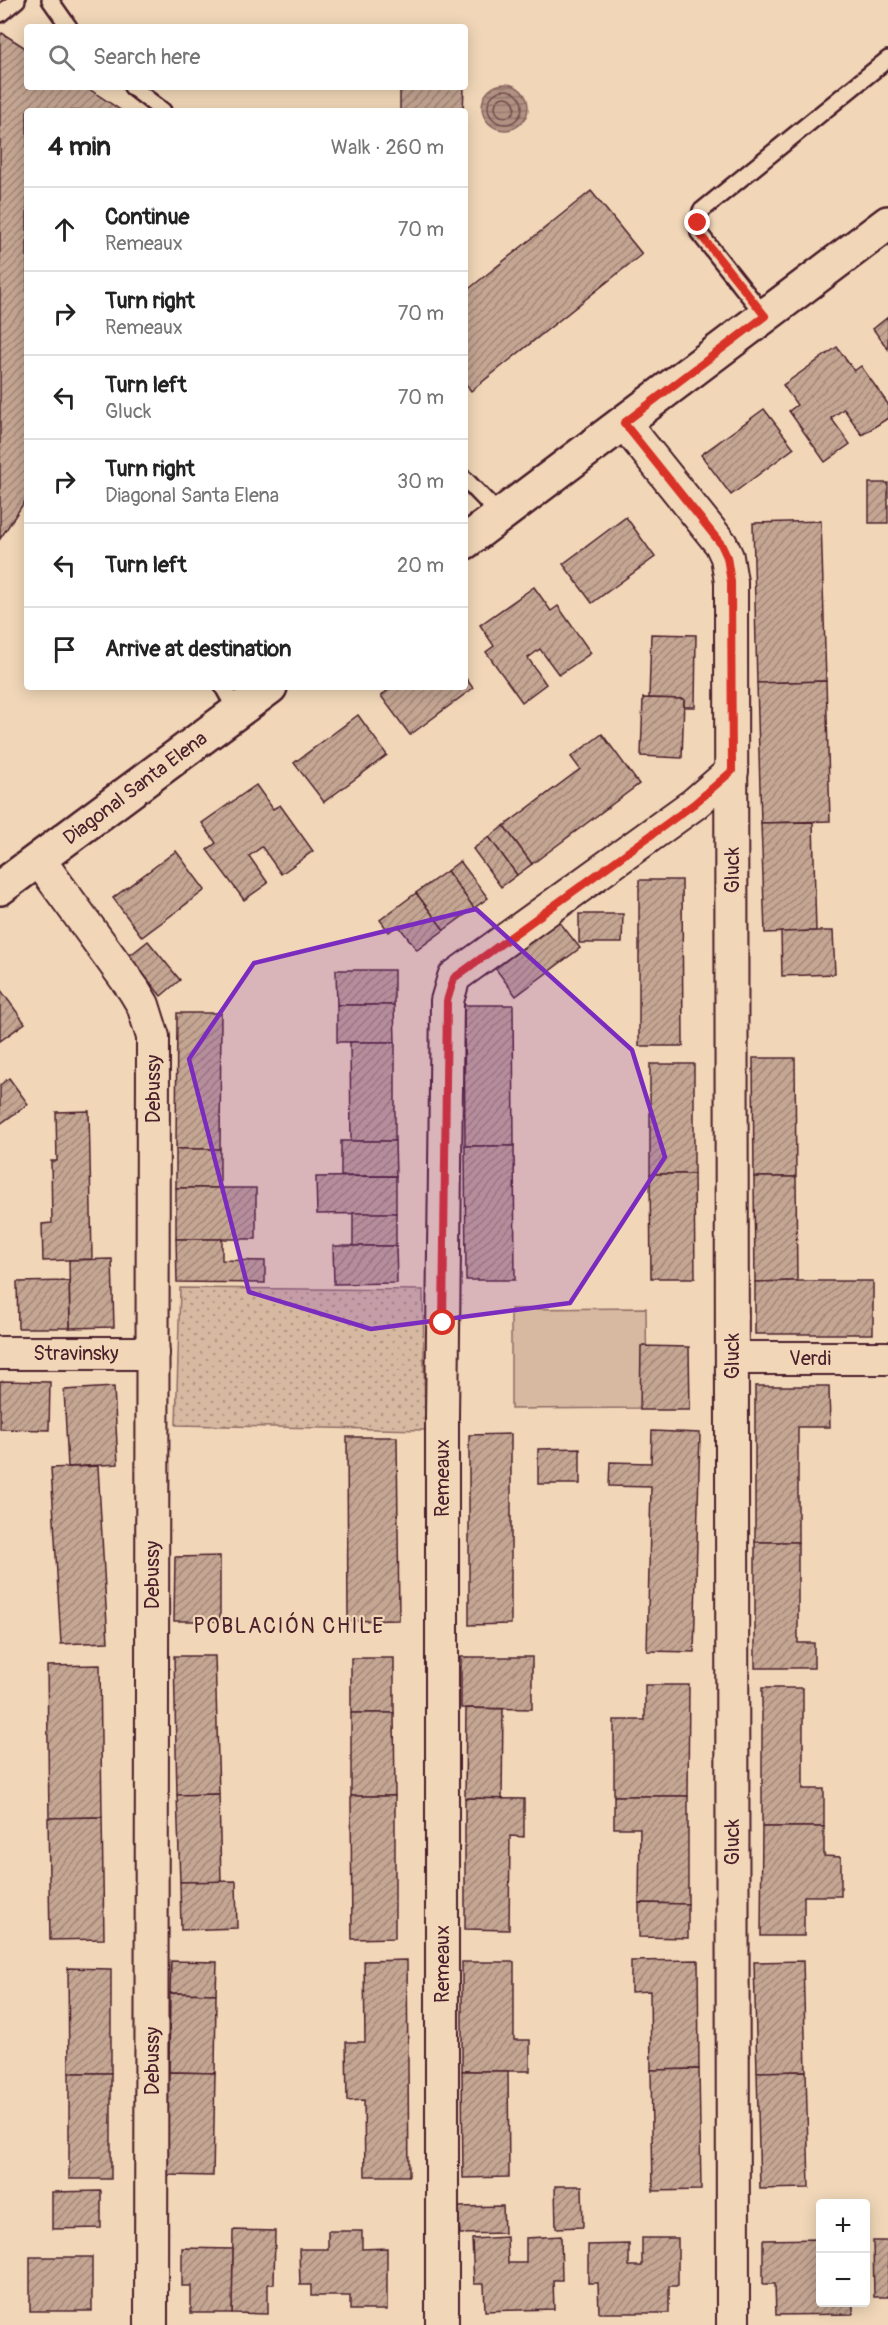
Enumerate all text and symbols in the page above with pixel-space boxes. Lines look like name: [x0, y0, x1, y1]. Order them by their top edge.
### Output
search box: [24, 24, 468, 90]
icon: search: [45, 41, 78, 74]
text: Search here: [93, 43, 200, 71]
text: 4 min: [48, 131, 111, 163]
text: Walk · 260 m: [331, 135, 444, 160]
text: Continue: [105, 203, 189, 231]
route end: [684, 209, 710, 235]
icon: ahead: [48, 213, 81, 246]
text: 70 m: [398, 217, 444, 242]
text: Remeaux: [105, 231, 183, 256]
text: Turn right: [105, 287, 195, 315]
icon: right: [48, 297, 81, 330]
text: 70 m: [398, 301, 444, 326]
text: Remeaux: [105, 315, 183, 340]
text: Turn left: [105, 371, 187, 399]
icon: left: [48, 381, 81, 414]
text: 70 m: [398, 385, 444, 410]
text: Gluck: [105, 399, 151, 424]
text: Turn right: [105, 455, 195, 483]
icon: right: [48, 465, 81, 498]
text: 30 m: [397, 469, 444, 494]
text: Diagonal Santa Elena: [105, 483, 279, 508]
icon: left: [48, 549, 81, 582]
text: Turn left: [105, 551, 187, 579]
text: 20 m: [397, 553, 444, 578]
icon: arrive: [48, 633, 81, 666]
text: Arrive at destination: [105, 635, 291, 663]
street label: Diagonal Santa Elena: [58, 726, 212, 850]
street label: Gluck: [720, 846, 745, 893]
street label: Debussy: [141, 1054, 166, 1123]
route start: [429, 1309, 455, 1335]
street label: Gluck: [720, 1332, 745, 1379]
street label: Stravinsky: [33, 1341, 119, 1366]
street label: Verdi: [789, 1346, 831, 1371]
street label: Remeaux: [430, 1439, 455, 1517]
street label: Debussy: [140, 1540, 165, 1609]
district label: POBLACIÓN CHILE: [193, 1612, 385, 1640]
street label: Gluck: [720, 1818, 745, 1865]
street label: Remeaux: [430, 1925, 455, 2003]
street label: Debussy: [140, 2026, 165, 2095]
map controls: [816, 2199, 870, 2307]
button: +: [816, 2199, 870, 2253]
button: −: [816, 2253, 870, 2307]

